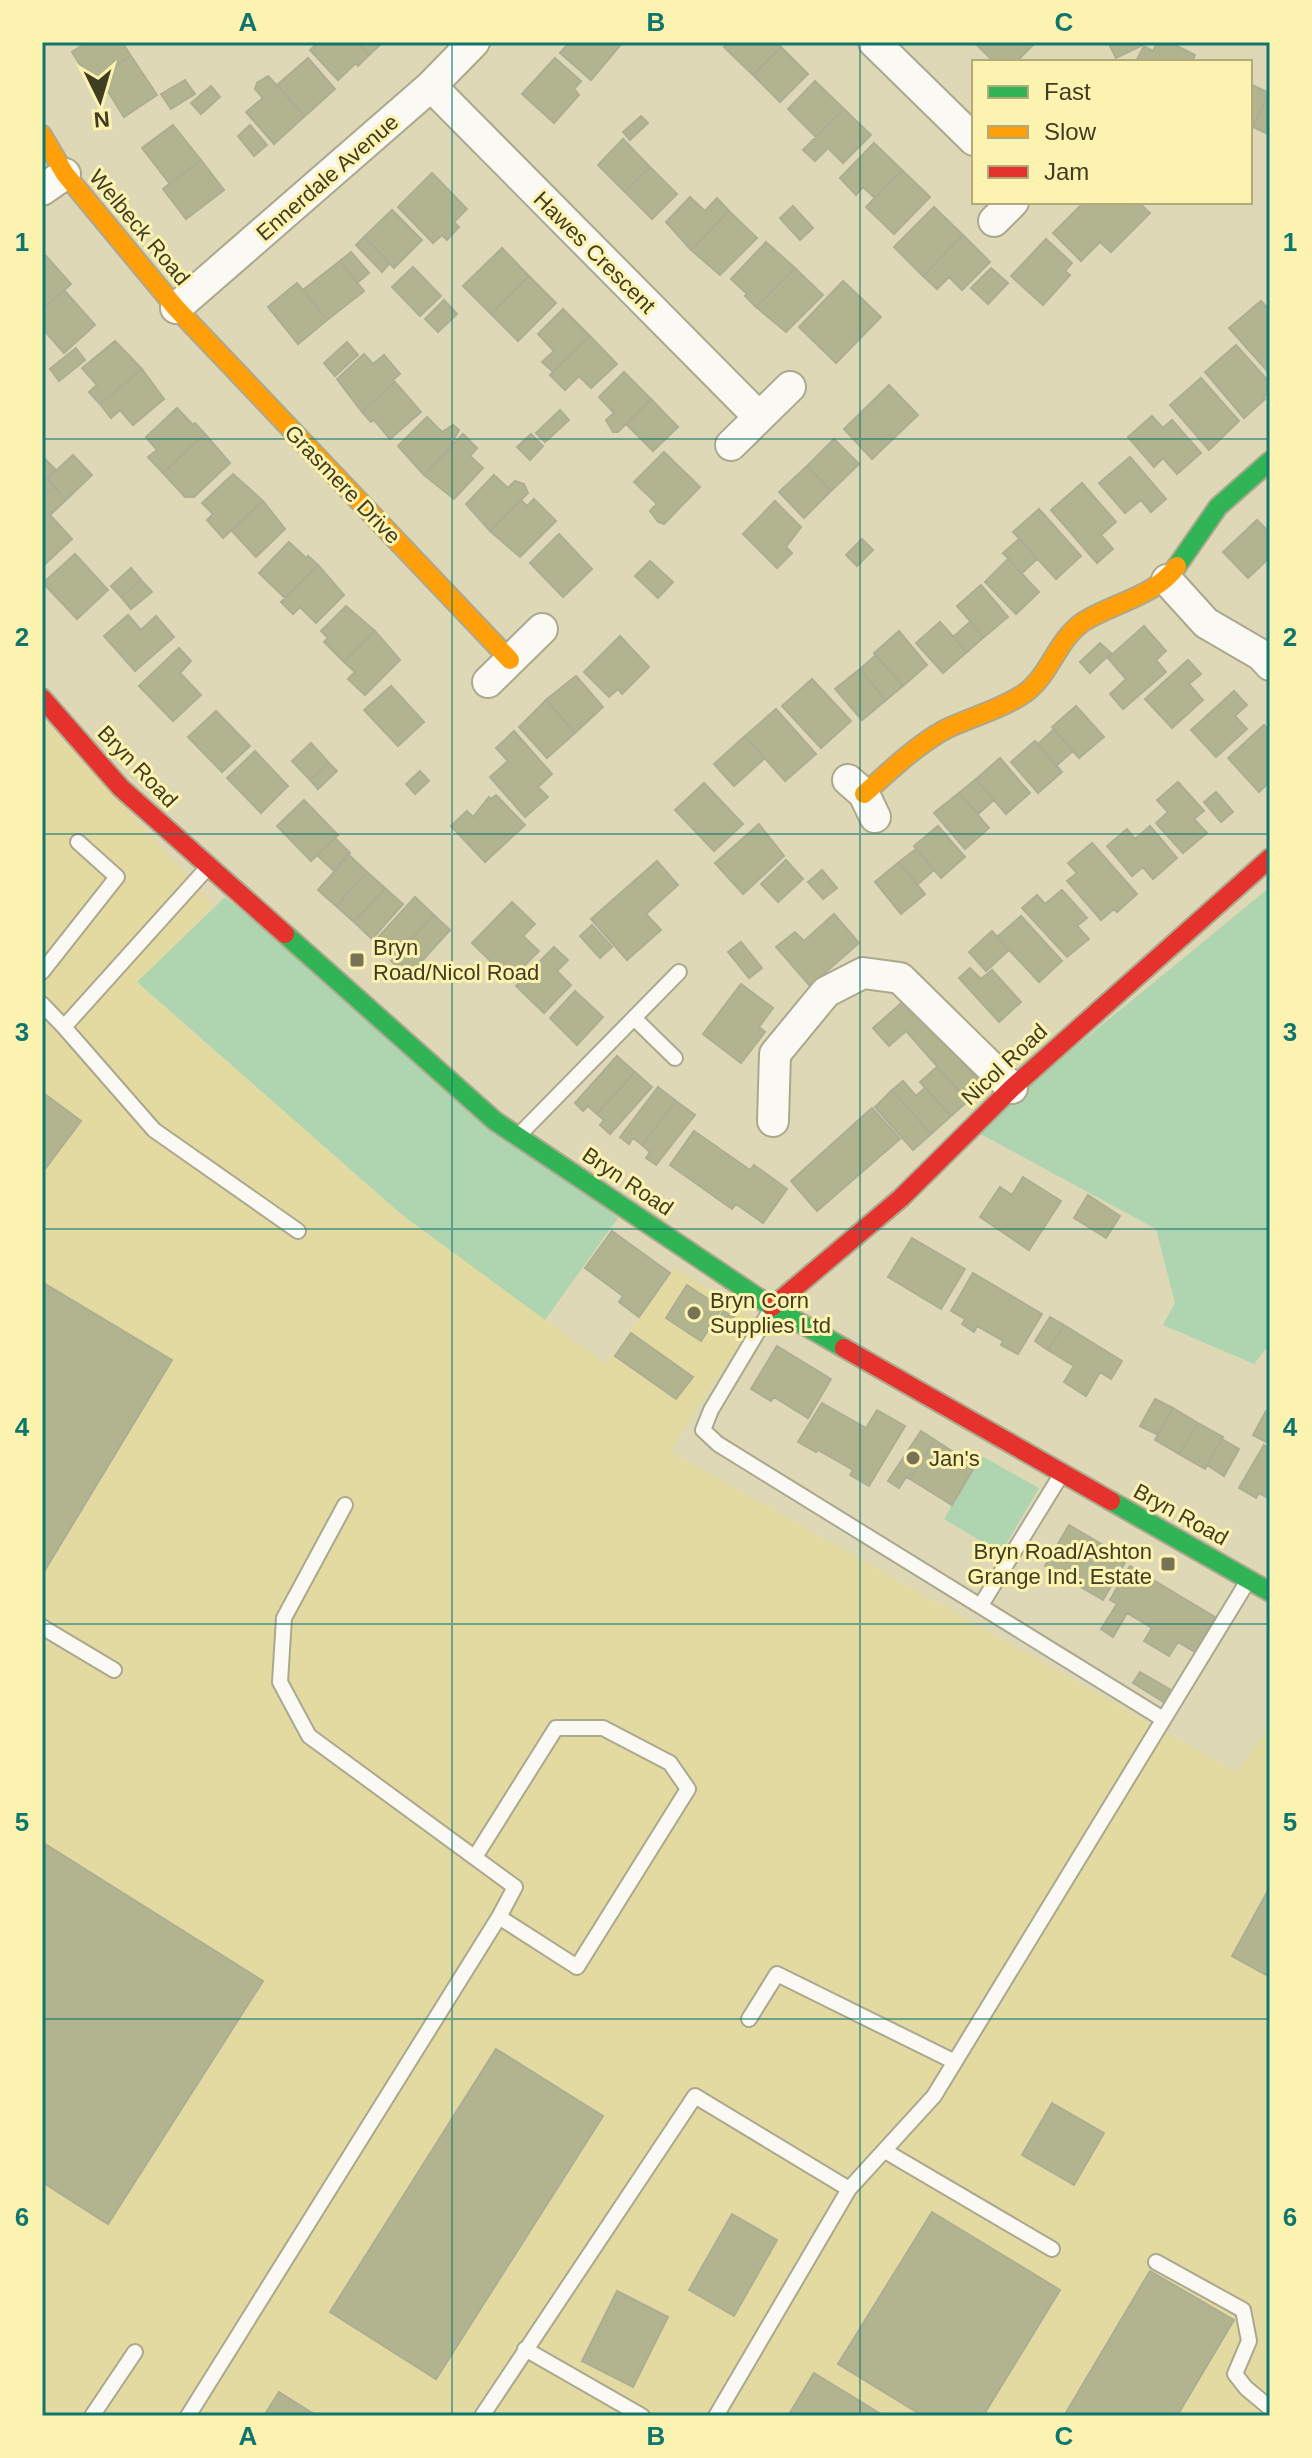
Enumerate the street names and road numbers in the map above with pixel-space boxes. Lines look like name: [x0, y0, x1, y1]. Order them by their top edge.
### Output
street label: Ennerdale Avenue: [251, 109, 403, 246]
street label: Welbeck Road: [84, 165, 195, 290]
street label: Hawes Crescent: [529, 186, 661, 318]
street label: Grasmere Drive: [280, 420, 406, 549]
street label: Bryn Road: [93, 720, 183, 812]
street label: Nicol Road: [956, 1019, 1052, 1110]
street label: Bryn Road: [578, 1142, 678, 1221]
street label: Bryn Road: [1129, 1478, 1232, 1551]

